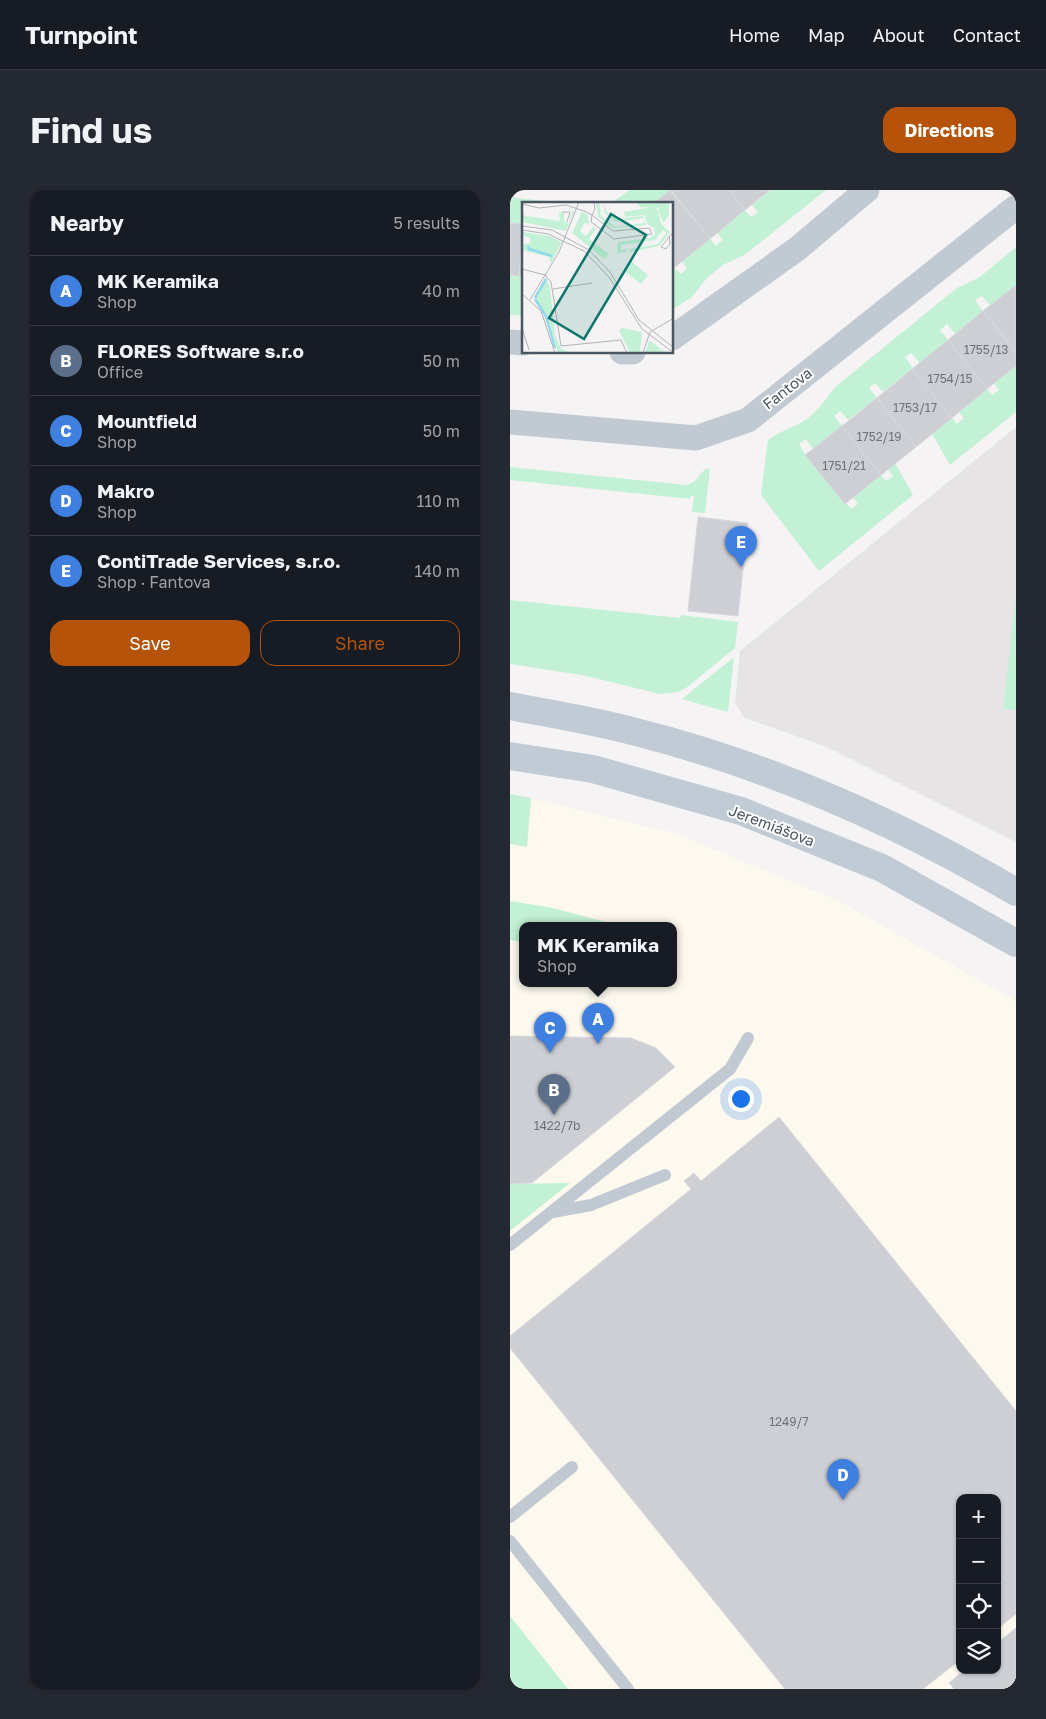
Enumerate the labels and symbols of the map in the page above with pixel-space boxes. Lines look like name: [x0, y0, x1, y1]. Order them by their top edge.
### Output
inset map: [522, 202, 674, 354]
house number: 1755/13: [964, 342, 1008, 357]
street label: Fantova: [759, 363, 815, 413]
house number: 1754/15: [927, 371, 973, 386]
house number: 1753/17: [893, 400, 937, 415]
house number: 1752/19: [857, 429, 901, 444]
house number: 1751/21: [822, 458, 866, 473]
pin: E: [725, 526, 757, 567]
street label: Jeremiášova: [727, 800, 817, 850]
pin: A: [582, 1003, 614, 1044]
pin: C: [534, 1012, 566, 1053]
pin: B: [538, 1074, 570, 1115]
your location: [728, 1086, 754, 1112]
house number: 1422/7b: [534, 1118, 580, 1133]
house number: 1249/7: [769, 1414, 809, 1429]
pin: D: [827, 1459, 859, 1500]

